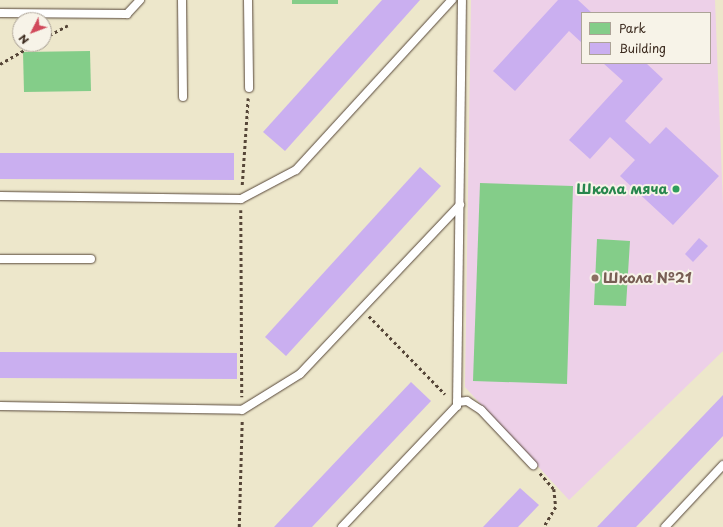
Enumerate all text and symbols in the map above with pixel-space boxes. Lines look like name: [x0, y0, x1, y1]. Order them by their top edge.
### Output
north arrow: [12, 12, 52, 52]
legend: [581, 12, 711, 64]
text: Park: [619, 19, 646, 37]
text: N: [14, 31, 33, 49]
text: Building: [619, 39, 666, 57]
place label: Школа мяча: [576, 181, 668, 197]
marker: Школа мяча: [671, 184, 681, 194]
place label: Школа №21: [603, 270, 692, 286]
marker: Школа №21: [590, 273, 600, 283]

